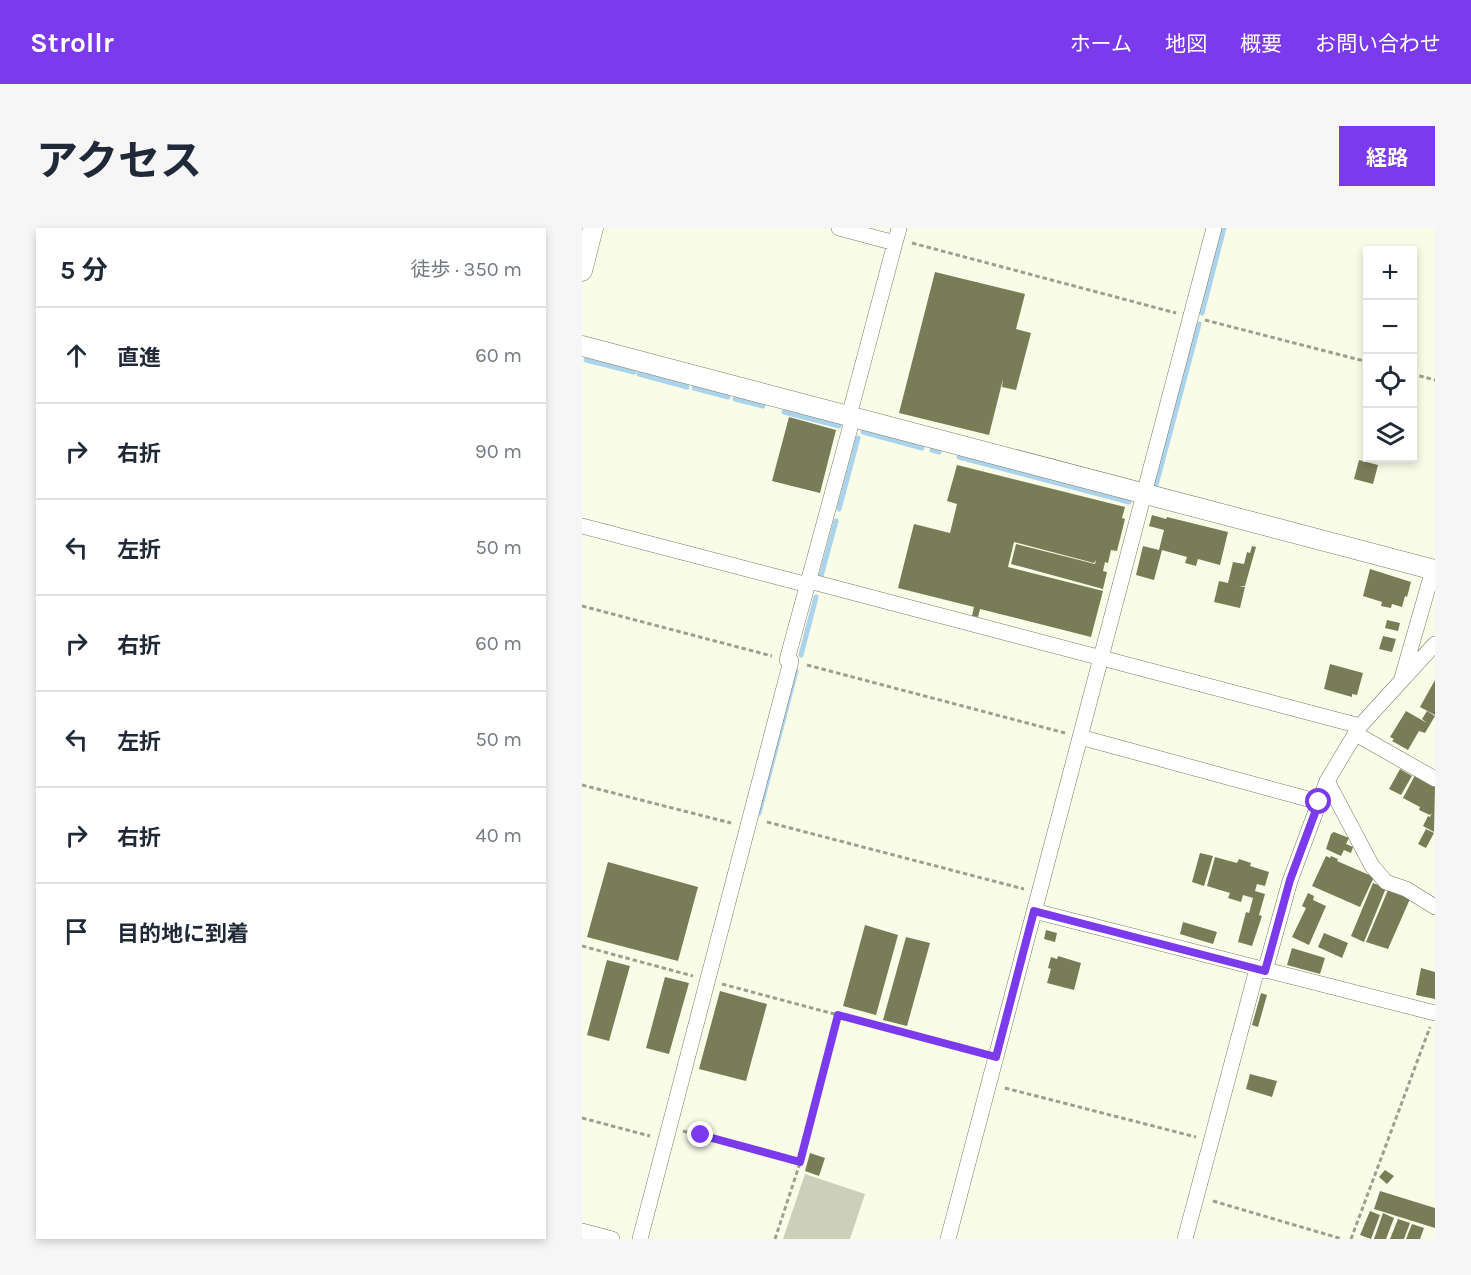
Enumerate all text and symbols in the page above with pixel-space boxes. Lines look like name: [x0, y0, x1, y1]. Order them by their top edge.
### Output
text: Strollr: [30, 26, 114, 59]
text: ホーム: [1070, 32, 1132, 56]
text: 地図: [1165, 32, 1207, 56]
text: 概要: [1240, 32, 1282, 56]
text: お問い合わせ: [1315, 32, 1441, 56]
button: 経路: [1339, 126, 1435, 186]
text: アクセス: [36, 136, 202, 186]
map controls: [1363, 246, 1417, 462]
button: +: [1363, 246, 1417, 300]
text: 5 分: [60, 255, 108, 286]
text: 徒歩 · 350 m: [411, 258, 522, 281]
button: −: [1363, 300, 1417, 354]
icon: ahead: [60, 339, 93, 372]
text: 60 m: [475, 344, 522, 367]
text: 直進: [117, 345, 161, 371]
button: locate: [1363, 354, 1417, 408]
button: layers: [1363, 408, 1417, 462]
icon: right: [60, 435, 93, 468]
text: 90 m: [475, 440, 522, 463]
text: 右折: [117, 441, 161, 467]
icon: left: [60, 531, 93, 564]
text: 50 m: [475, 536, 522, 559]
text: 左折: [117, 537, 161, 563]
icon: right: [60, 627, 93, 660]
text: 60 m: [475, 632, 522, 655]
text: 右折: [117, 633, 161, 659]
icon: left: [60, 723, 93, 756]
text: 50 m: [475, 728, 522, 751]
text: 左折: [117, 729, 161, 755]
route start: [1305, 788, 1331, 814]
icon: right: [60, 819, 93, 852]
text: 40 m: [476, 824, 522, 847]
text: 右折: [117, 825, 161, 851]
icon: arrive: [60, 915, 93, 948]
text: 目的地に到着: [117, 921, 249, 947]
route end: [687, 1121, 713, 1147]

